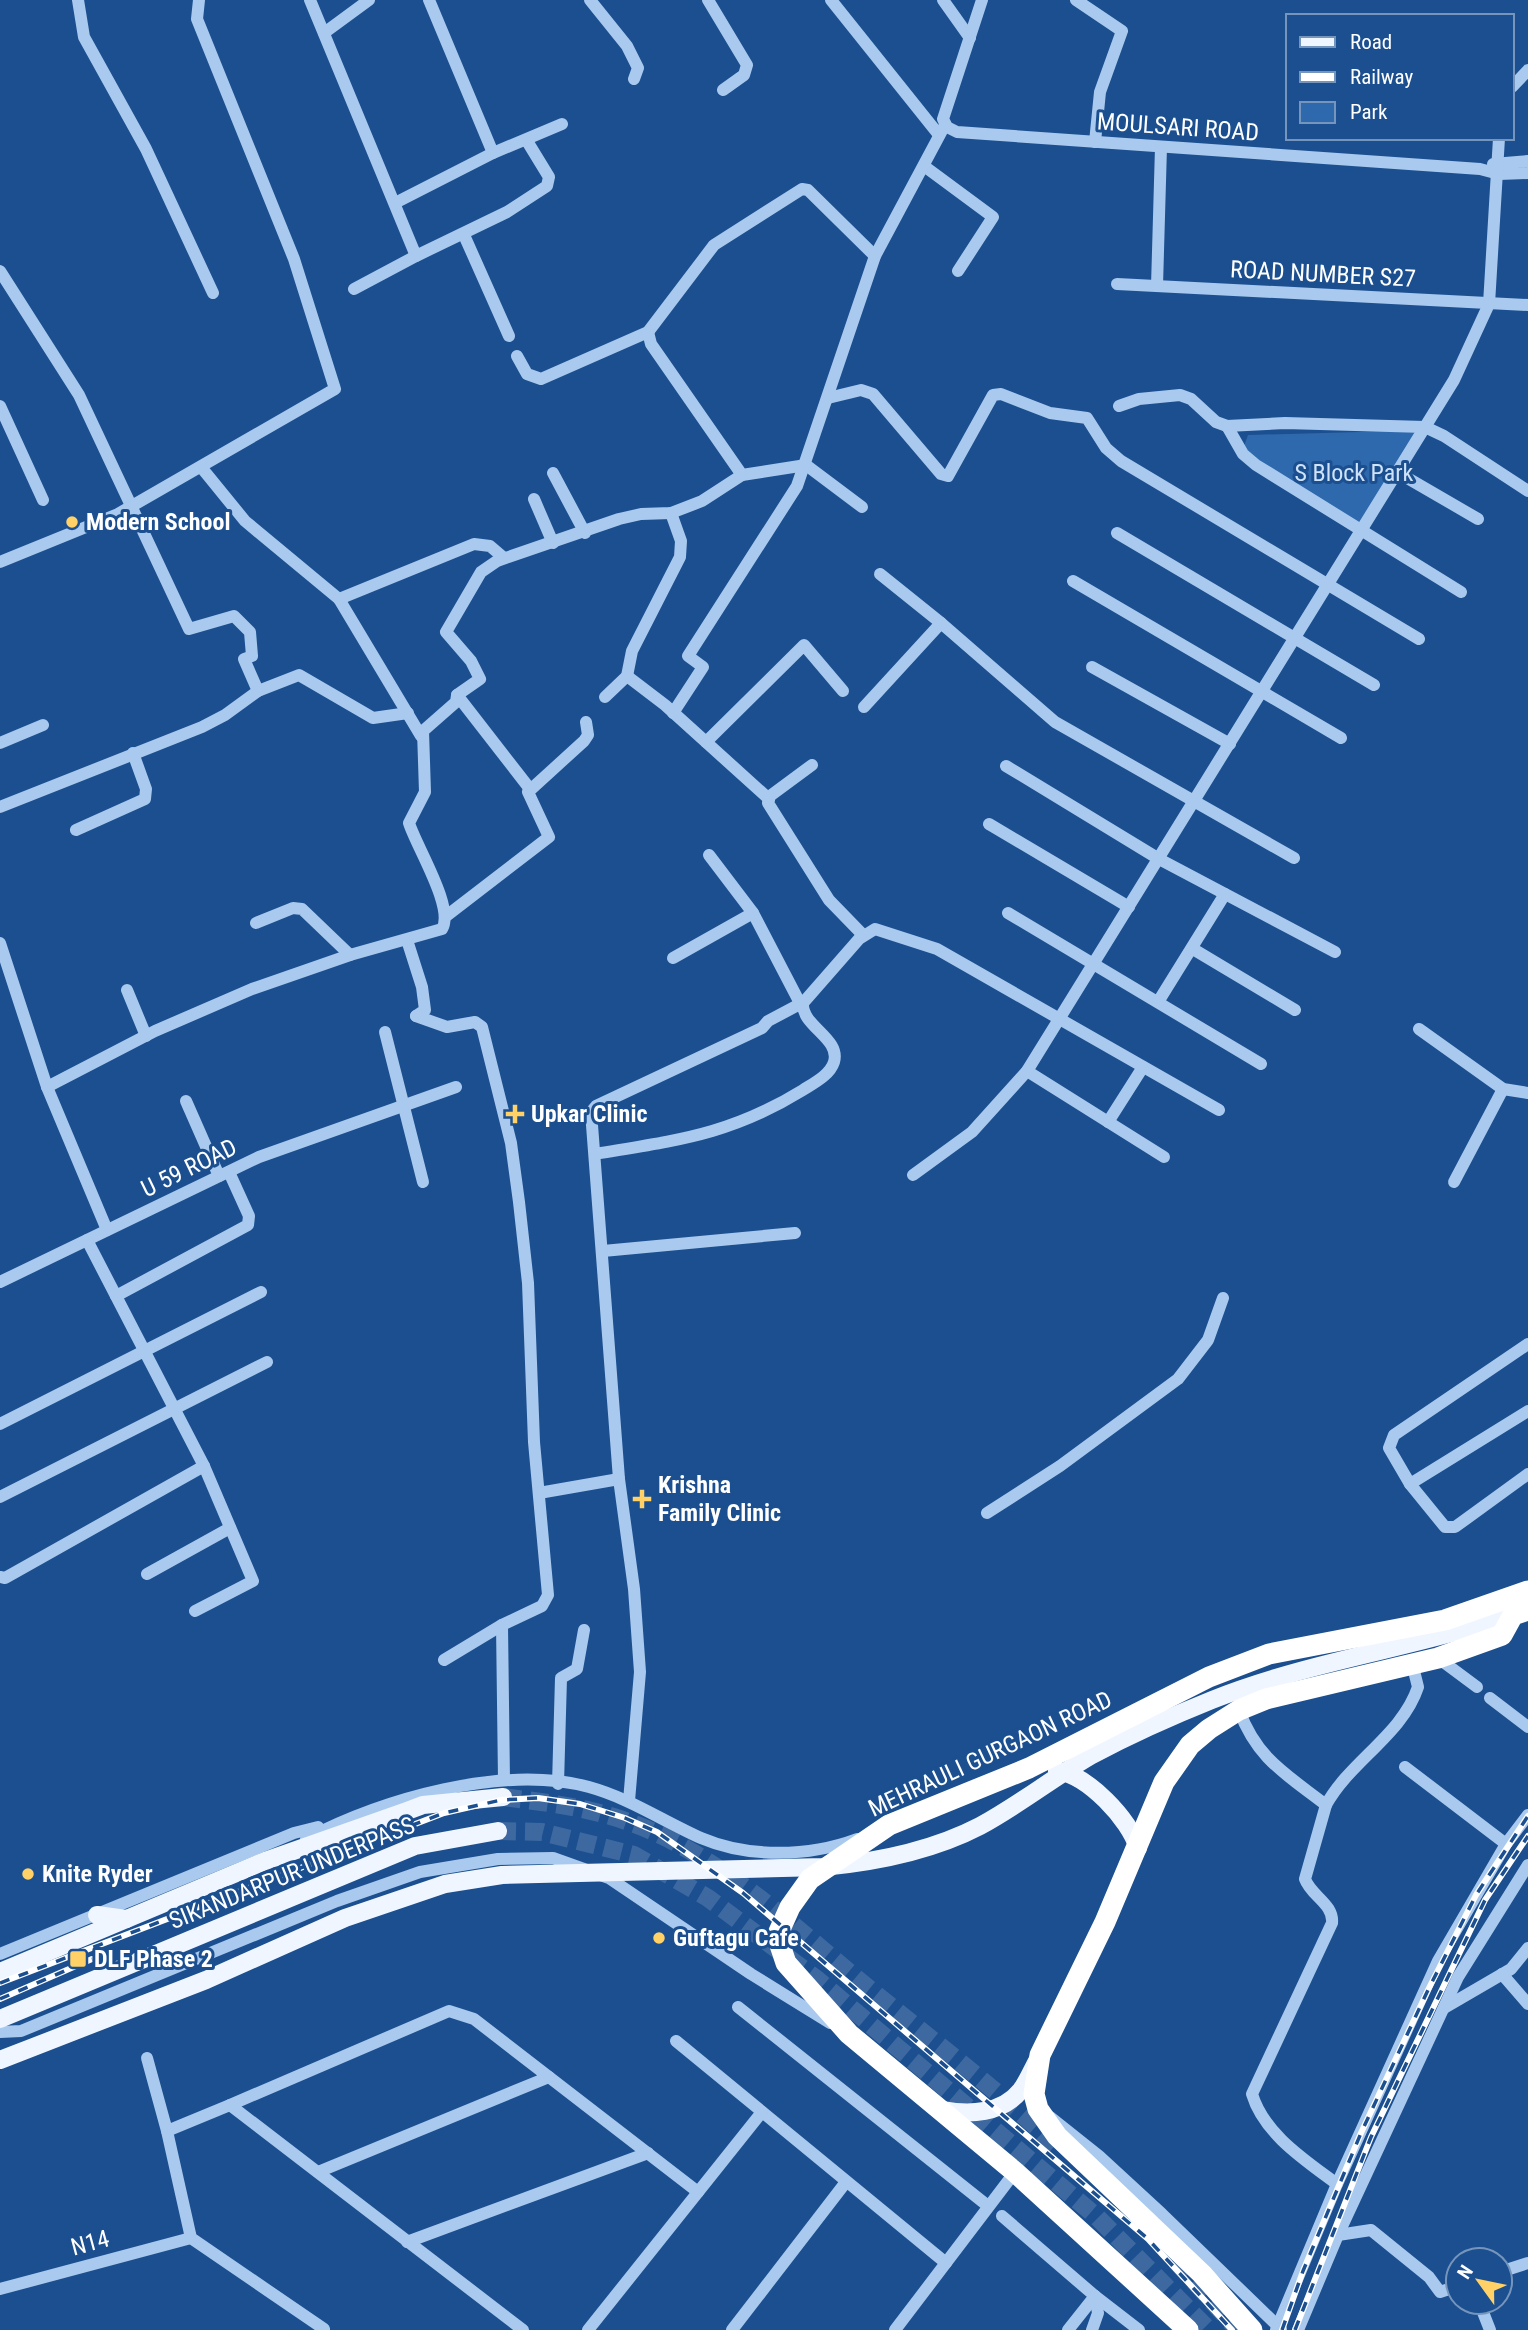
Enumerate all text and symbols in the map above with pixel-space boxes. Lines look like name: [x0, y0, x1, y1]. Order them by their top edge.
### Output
legend: [1286, 14, 1514, 140]
text: Road: [1350, 30, 1392, 54]
text: Railway: [1350, 65, 1413, 89]
text: Park: [1350, 100, 1388, 124]
street label: MOULSARI ROAD: [1096, 107, 1260, 147]
street label: ROAD NUMBER S27: [1229, 255, 1417, 293]
park label: S Block Park: [1295, 459, 1414, 487]
place label: Modern School: [86, 508, 231, 536]
marker: Modern School: [64, 514, 80, 530]
place label: Upkar Clinic: [531, 1100, 648, 1128]
marker: Upkar Clinic: [505, 1104, 525, 1124]
street label: U 59 ROAD: [137, 1133, 241, 1203]
place label: Krishna Family Clinic: [658, 1471, 781, 1527]
marker: Krishna Family Clinic: [632, 1489, 652, 1509]
street label: MEHRAULI GURGAON ROAD: [864, 1685, 1116, 1823]
street label: SIKANDARPUR UNDERPASS: [165, 1811, 419, 1935]
place label: Knite Ryder: [42, 1860, 153, 1888]
marker: Knite Ryder: [20, 1866, 36, 1882]
place label: Guftagu Cafe: [673, 1924, 799, 1952]
marker: Guftagu Cafe: [651, 1930, 667, 1946]
place label: DLF Phase 2: [94, 1945, 213, 1973]
marker: DLF Phase 2: [68, 1949, 88, 1969]
street label: N14: [68, 2224, 112, 2262]
north arrow: [1444, 2246, 1514, 2316]
text: N: [1452, 2261, 1478, 2283]

